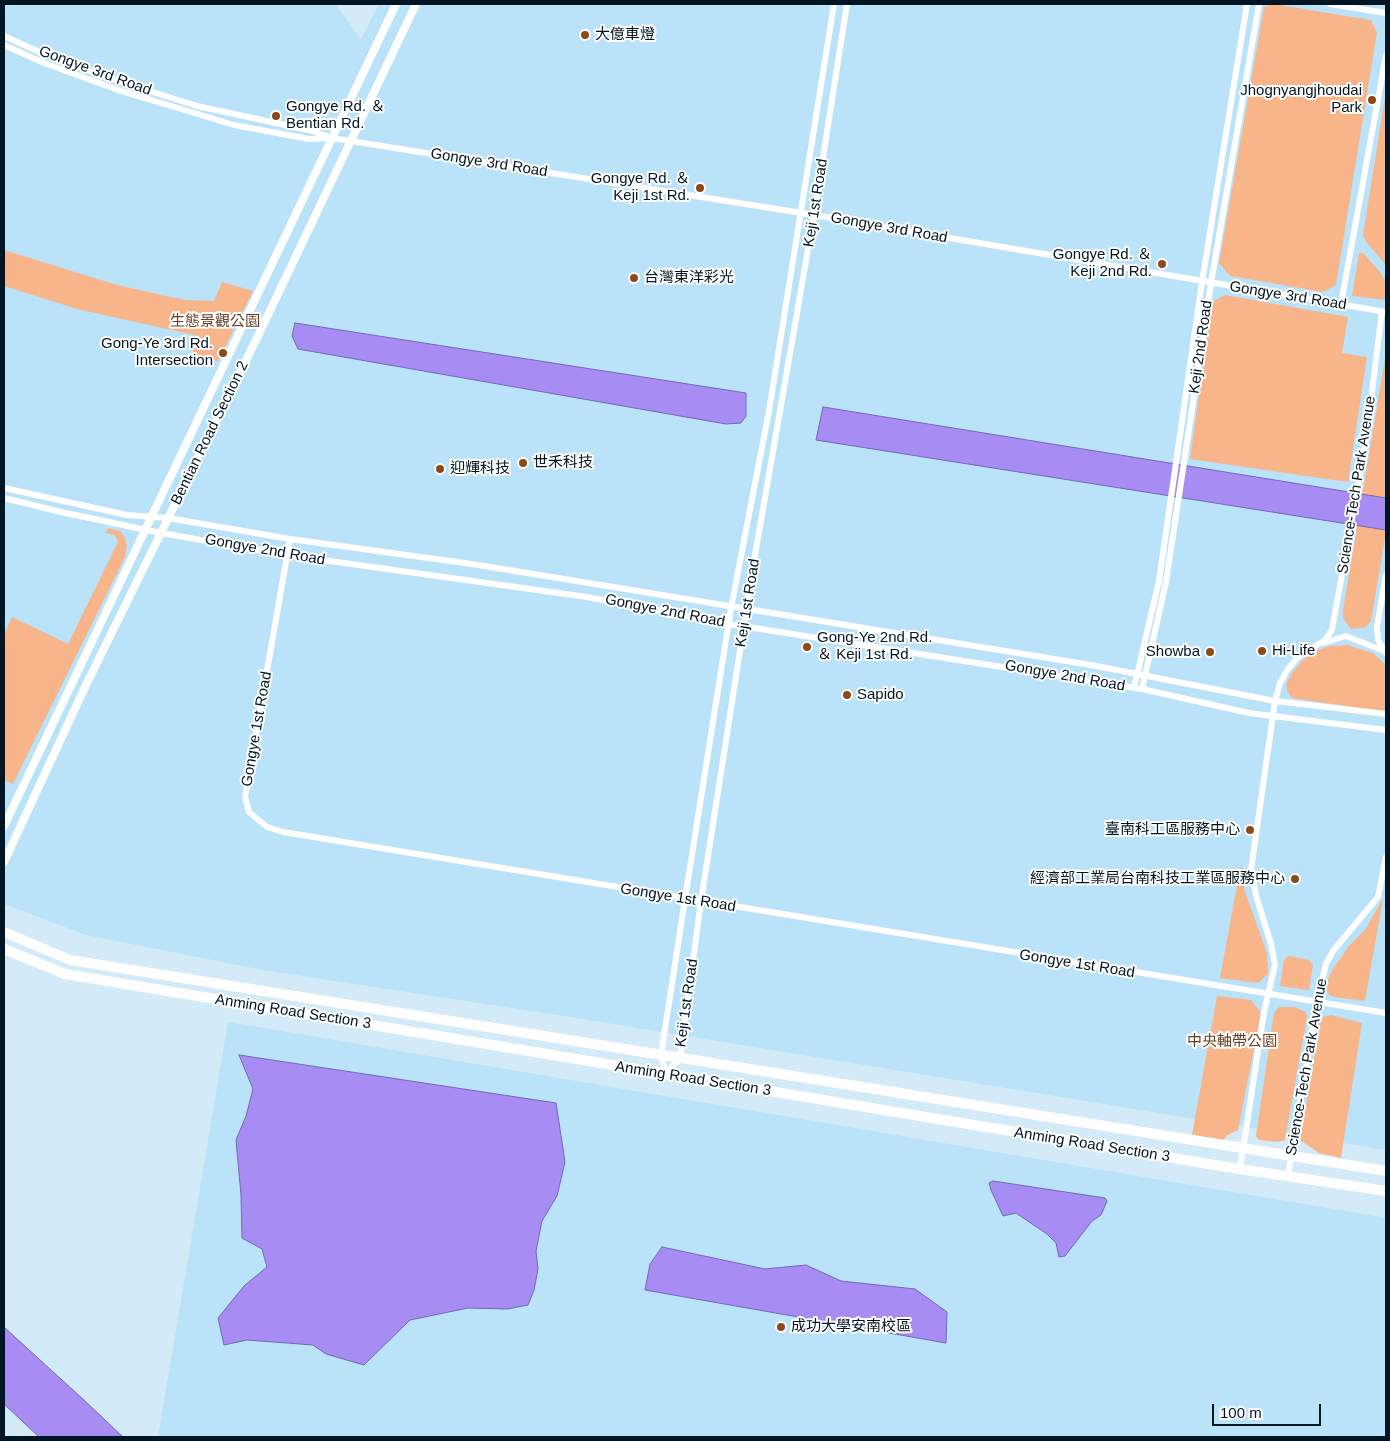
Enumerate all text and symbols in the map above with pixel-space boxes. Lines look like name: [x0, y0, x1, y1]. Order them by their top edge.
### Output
place label: 大億車燈: [595, 26, 655, 44]
marker: 大億車燈: [579, 29, 591, 41]
street label: Gongye 3rd Road: [36, 42, 154, 100]
place label: Jhognyangjhoudai Park: [1240, 82, 1362, 117]
marker: Jhognyangjhoudai Park: [1366, 94, 1378, 106]
place label: Gongye Rd. ＆ Bentian Rd.: [286, 98, 385, 133]
marker: Gongye Rd. ＆ Bentian Rd.: [270, 110, 282, 122]
street label: Gongye 3rd Road: [429, 145, 549, 181]
street label: Keji 1st Road: [800, 158, 832, 248]
place label: Gongye Rd. ＆ Keji 1st Rd.: [591, 170, 690, 205]
marker: Gongye Rd. ＆ Keji 1st Rd.: [694, 182, 706, 194]
street label: Gongye 3rd Road: [829, 209, 949, 247]
place label: Gongye Rd. ＆ Keji 2nd Rd.: [1053, 246, 1152, 281]
marker: Gongye Rd. ＆ Keji 2nd Rd.: [1156, 258, 1168, 270]
place label: 台灣東洋彩光: [644, 269, 734, 287]
marker: 台灣東洋彩光: [628, 272, 640, 284]
street label: Gongye 3rd Road: [1228, 278, 1348, 314]
street label: Keji 2nd Road: [1186, 299, 1216, 395]
park label: 生態景觀公園: [170, 313, 260, 331]
place label: Gong-Ye 3rd Rd. Intersection: [101, 335, 213, 370]
marker: Gong-Ye 3rd Rd. Intersection: [217, 347, 229, 359]
street label: Bentian Road Section 2: [167, 358, 253, 508]
street label: Science-Tech Park Avenue: [1334, 395, 1380, 575]
place label: 世禾科技: [533, 454, 593, 472]
marker: 世禾科技: [517, 457, 529, 469]
place label: 迎輝科技: [450, 460, 510, 478]
marker: 迎輝科技: [434, 463, 446, 475]
street label: Gongye 2nd Road: [203, 531, 327, 569]
street label: Keji 1st Road: [732, 558, 764, 648]
street label: Gongye 2nd Road: [604, 591, 726, 631]
place label: Gong-Ye 2nd Rd. ＆ Keji 1st Rd.: [817, 629, 932, 664]
marker: Gong-Ye 2nd Rd. ＆ Keji 1st Rd.: [801, 641, 813, 653]
place label: Hi-Life: [1272, 642, 1315, 660]
place label: Showba: [1146, 643, 1200, 661]
marker: Hi-Life: [1256, 645, 1268, 657]
marker: Showba: [1204, 646, 1216, 658]
street label: Gongye 2nd Road: [1003, 657, 1127, 695]
street label: Gongye 1st Road: [238, 670, 276, 788]
place label: Sapido: [857, 686, 904, 704]
marker: Sapido: [841, 689, 853, 701]
place label: 臺南科工區服務中心: [1105, 821, 1240, 839]
marker: 臺南科工區服務中心: [1244, 824, 1256, 836]
place label: 經濟部工業局台南科技工業區服務中心: [1030, 870, 1285, 888]
marker: 經濟部工業局台南科技工業區服務中心: [1289, 873, 1301, 885]
street label: Gongye 1st Road: [619, 880, 737, 916]
street label: Gongye 1st Road: [1018, 946, 1136, 982]
street label: Keji 1st Road: [672, 958, 702, 1048]
street label: Science-Tech Park Avenue: [1283, 977, 1331, 1157]
street label: Anming Road Section 3: [214, 991, 372, 1033]
park label: 中央軸帶公園: [1187, 1033, 1277, 1051]
street label: Anming Road Section 3: [614, 1058, 772, 1100]
street label: Anming Road Section 3: [1013, 1124, 1171, 1166]
place label: 成功大學安南校區: [791, 1318, 911, 1336]
marker: 成功大學安南校區: [775, 1321, 787, 1333]
scale bar: [1215, 1394, 1324, 1426]
text: 100 m: [1220, 1404, 1262, 1421]

